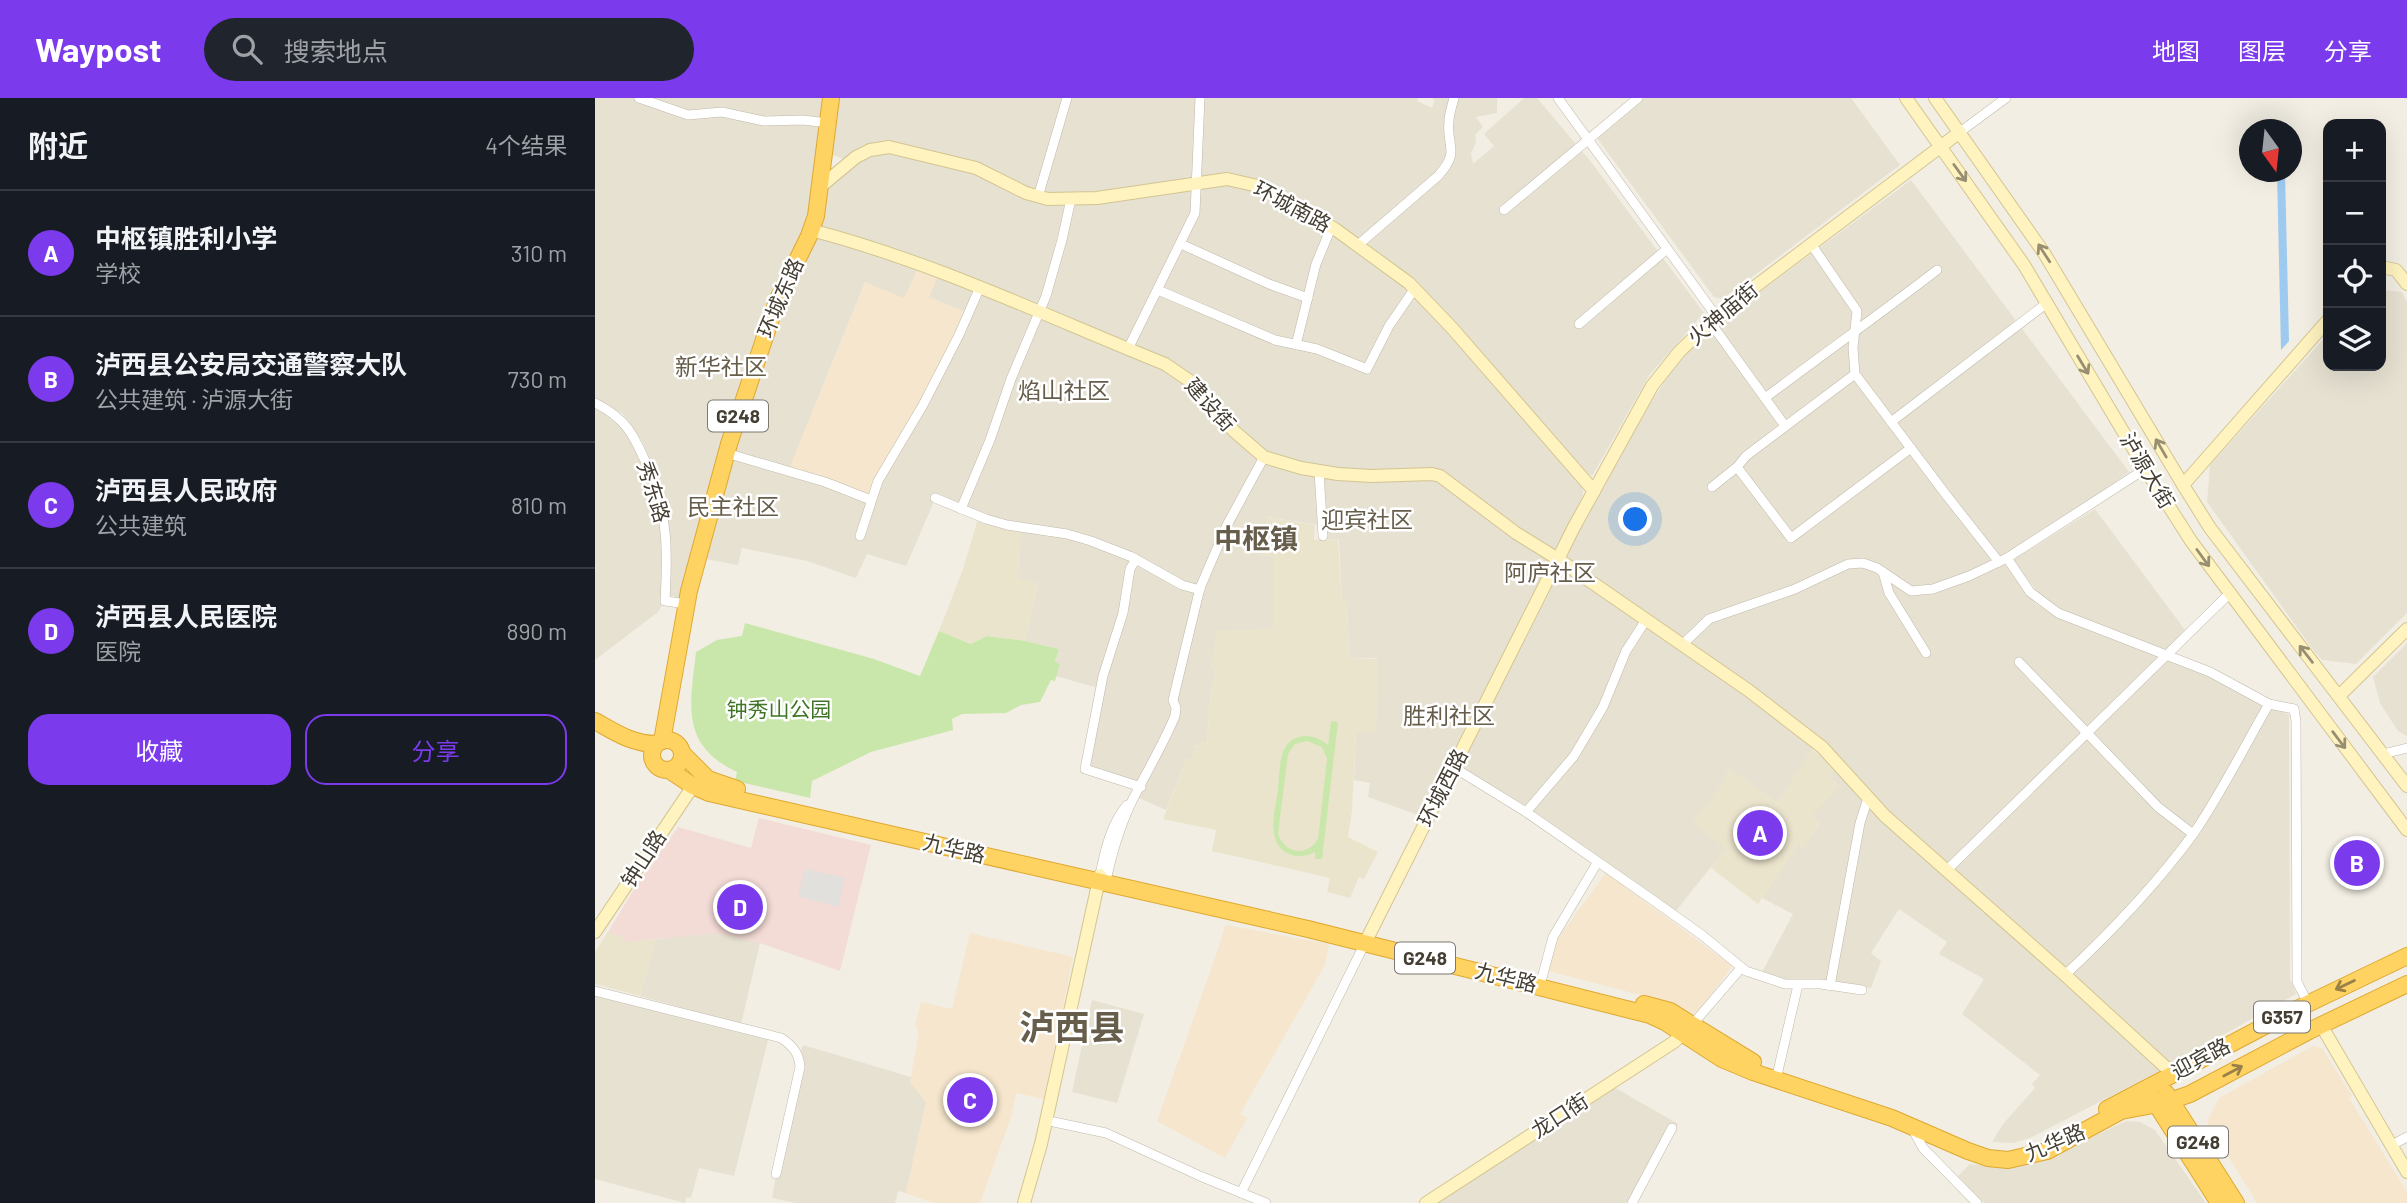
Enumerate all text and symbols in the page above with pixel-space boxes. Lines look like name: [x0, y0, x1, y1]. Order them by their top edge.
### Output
search box: [204, 18, 694, 81]
text: Waypost: [35, 29, 162, 69]
icon: search: [228, 30, 266, 68]
text: 搜索地点: [284, 35, 388, 66]
text: 地图: [2152, 36, 2200, 65]
text: 图层: [2238, 36, 2286, 65]
text: 分享: [2324, 36, 2372, 65]
north arrow: [2239, 119, 2302, 182]
map controls: [2323, 119, 2386, 371]
button: +: [2323, 119, 2386, 182]
text: 附近: [28, 127, 88, 163]
text: 4个结果: [485, 131, 567, 159]
one-way arrow: [1953, 163, 1968, 182]
street label: 环城南路: [1250, 175, 1336, 236]
button: −: [2323, 182, 2386, 245]
text: 中枢镇胜利小学: [95, 222, 277, 253]
text: A: [43, 239, 59, 267]
text: 310 m: [511, 239, 567, 267]
one-way arrow: [2037, 244, 2051, 264]
button: locate: [2323, 245, 2386, 308]
street label: 环城东路: [752, 254, 808, 341]
text: 学校: [95, 259, 141, 287]
street label: 火神庙街: [1682, 276, 1762, 349]
button: layers: [2323, 308, 2386, 371]
text: 泸西县公安局交通警察大队: [95, 348, 407, 379]
district label: 新华社区: [675, 352, 767, 380]
one-way arrow: [2076, 354, 2090, 374]
text: B: [44, 365, 58, 393]
text: 730 m: [508, 365, 567, 393]
street label: 建设街: [1181, 372, 1241, 436]
district label: 焰山社区: [1018, 376, 1110, 404]
text: 公共建筑 · 泸源大街: [95, 385, 293, 413]
road number: G248: [708, 400, 768, 432]
street label: 泸源大街: [2116, 428, 2181, 513]
one-way arrow: [2153, 439, 2167, 459]
street label: 秀东路: [633, 458, 676, 525]
text: 泸西县人民政府: [95, 474, 277, 505]
text: C: [44, 491, 58, 519]
text: 810 m: [511, 491, 567, 519]
district label: 民主社区: [687, 492, 779, 520]
your location: [1618, 502, 1652, 536]
district label: 迎宾社区: [1321, 505, 1413, 533]
text: 公共建筑: [95, 511, 187, 539]
district label: 中枢镇: [1214, 521, 1298, 555]
one-way arrow: [2196, 548, 2210, 567]
district label: 阿庐社区: [1504, 558, 1596, 586]
text: 泸西县人民医院: [95, 600, 277, 631]
text: D: [44, 617, 58, 645]
text: 890 m: [506, 617, 567, 645]
text: 医院: [95, 637, 141, 665]
one-way arrow: [2299, 645, 2314, 663]
park label: 钟秀山公园: [727, 696, 832, 721]
district label: 胜利社区: [1403, 701, 1495, 729]
button: 收藏: [28, 714, 291, 785]
button: 分享: [305, 714, 567, 785]
one-way arrow: [2332, 730, 2346, 749]
street label: 环城西路: [1411, 744, 1472, 830]
pin: A: [1737, 807, 1783, 859]
street label: 钟山路: [615, 825, 670, 891]
street label: 九华路: [921, 828, 988, 867]
pin: B: [2334, 837, 2380, 889]
pin: D: [717, 881, 763, 933]
road number: G248: [1395, 943, 1455, 974]
street label: 九华路: [1473, 957, 1540, 996]
one-way arrow: [2335, 979, 2356, 992]
road number: G357: [2254, 1001, 2310, 1032]
district label: 泸西县: [1019, 1005, 1125, 1047]
street label: 迎宾路: [2167, 1032, 2234, 1084]
one-way arrow: [2222, 1064, 2242, 1078]
pin: C: [947, 1074, 993, 1126]
street label: 龙口街: [1526, 1087, 1592, 1142]
street label: 九华路: [2021, 1118, 2088, 1165]
road number: G248: [2168, 1126, 2228, 1158]

